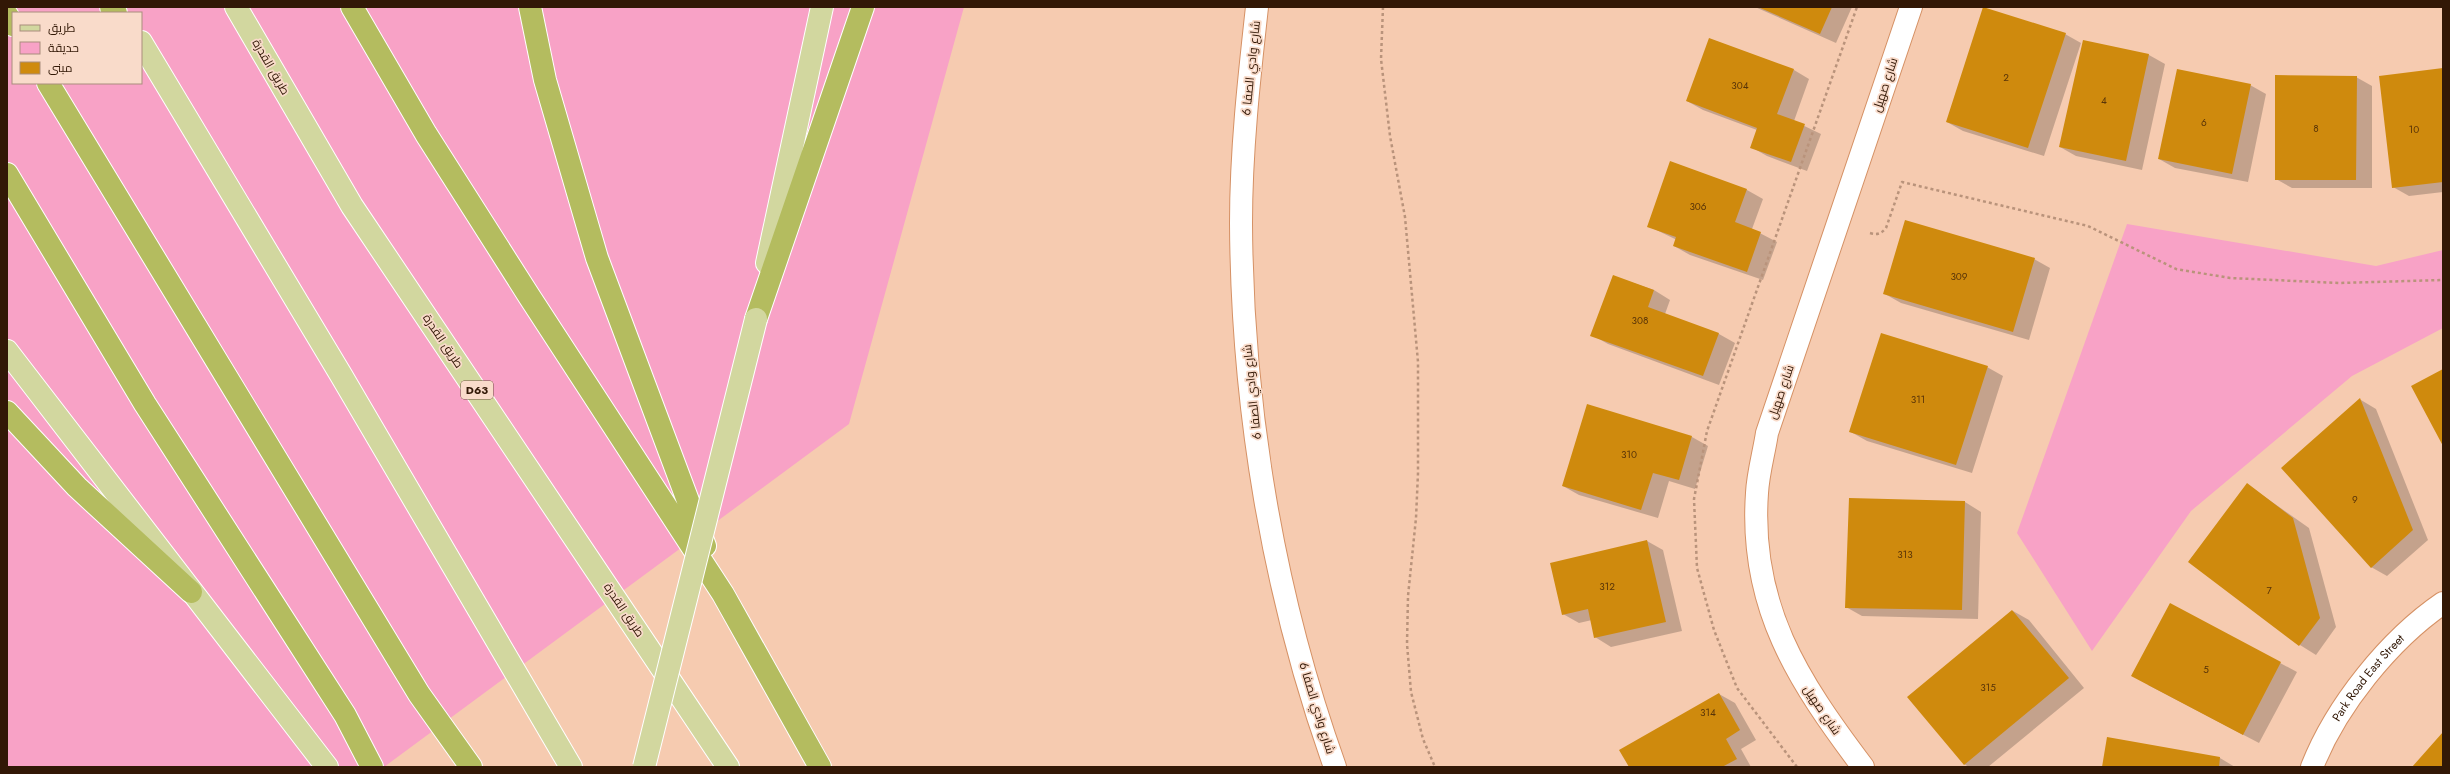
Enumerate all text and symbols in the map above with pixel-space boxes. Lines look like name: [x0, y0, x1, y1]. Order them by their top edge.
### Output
legend: [12, 12, 142, 84]
text: طريق: [48, 19, 76, 37]
street label: شارع وادي الصفا 6: [1237, 20, 1266, 116]
street label: طريق القدرة: [248, 36, 294, 98]
text: حديقة: [48, 39, 79, 57]
street label: شارع صهيل: [1868, 55, 1902, 115]
text: مبنى: [48, 59, 73, 77]
house number: 2: [2003, 70, 2009, 85]
house number: 304: [1731, 78, 1749, 93]
house number: 4: [2101, 93, 2107, 108]
house number: 6: [2201, 115, 2207, 130]
house number: 8: [2313, 121, 2319, 136]
house number: 10: [2409, 122, 2419, 137]
house number: 306: [1689, 199, 1707, 214]
house number: 309: [1950, 269, 1968, 284]
street label: طريق القدرة: [418, 310, 468, 372]
house number: 308: [1632, 313, 1648, 328]
street label: شارع وادي الصفا 6: [1238, 344, 1267, 440]
street label: شارع صهيل: [1763, 362, 1799, 422]
road number: D63: [461, 381, 493, 399]
house number: 311: [1911, 392, 1925, 407]
house number: 310: [1621, 447, 1637, 462]
house number: 9: [2352, 492, 2358, 507]
house number: 313: [1897, 547, 1913, 562]
street label: طريق القدرة: [599, 579, 649, 641]
house number: 312: [1599, 579, 1615, 594]
house number: 7: [2266, 583, 2272, 598]
street label: Park Road East Street: [2328, 630, 2408, 725]
street label: شارع وادي الصفا 6: [1294, 660, 1340, 757]
house number: 5: [2203, 662, 2209, 677]
house number: 315: [1980, 680, 1996, 695]
street label: شارع صهيل: [1799, 682, 1845, 739]
house number: 314: [1700, 705, 1716, 720]

